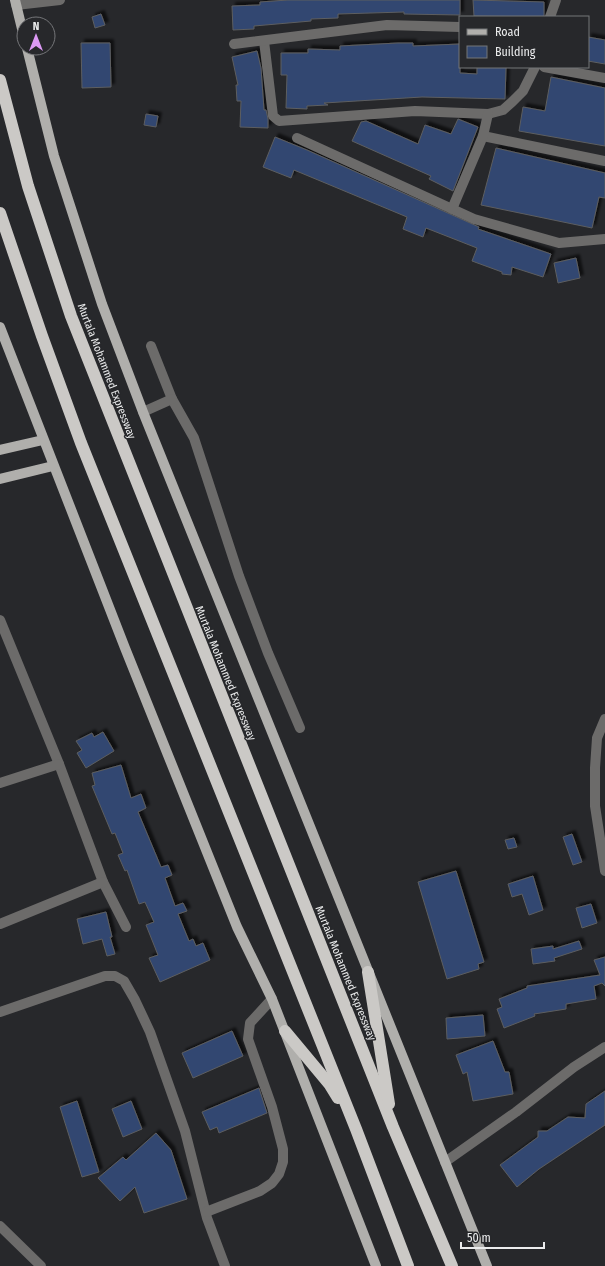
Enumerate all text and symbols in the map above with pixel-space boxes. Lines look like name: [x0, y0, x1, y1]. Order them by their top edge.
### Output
north arrow: [16, 16, 56, 56]
legend: [459, 16, 589, 68]
text: N: [33, 20, 39, 33]
text: Road: [495, 25, 520, 39]
text: Building: [495, 45, 536, 59]
street label: Murtala Mohammed Expressway: [75, 302, 138, 441]
street label: Murtala Mohammed Expressway: [193, 604, 259, 742]
street label: Murtala Mohammed Expressway: [313, 904, 379, 1042]
scale bar: [461, 1224, 544, 1250]
text: 50 m: [467, 1231, 491, 1245]

